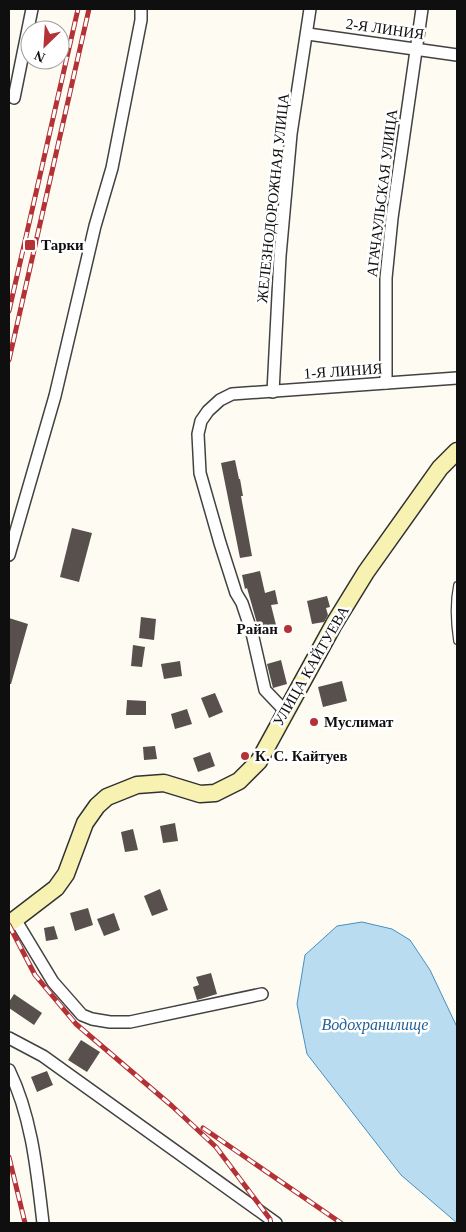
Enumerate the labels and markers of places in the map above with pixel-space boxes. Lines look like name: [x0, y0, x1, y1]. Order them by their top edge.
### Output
place label: Тарки: [41, 237, 84, 253]
marker: Тарки: [23, 238, 37, 252]
place label: Райан: [237, 621, 278, 637]
marker: Райан: [282, 623, 294, 635]
place label: Муслимат: [324, 714, 394, 730]
marker: Муслимат: [308, 716, 320, 728]
place label: К. С. Кайтуев: [255, 748, 348, 764]
marker: К. С. Кайтуев: [239, 750, 251, 762]

